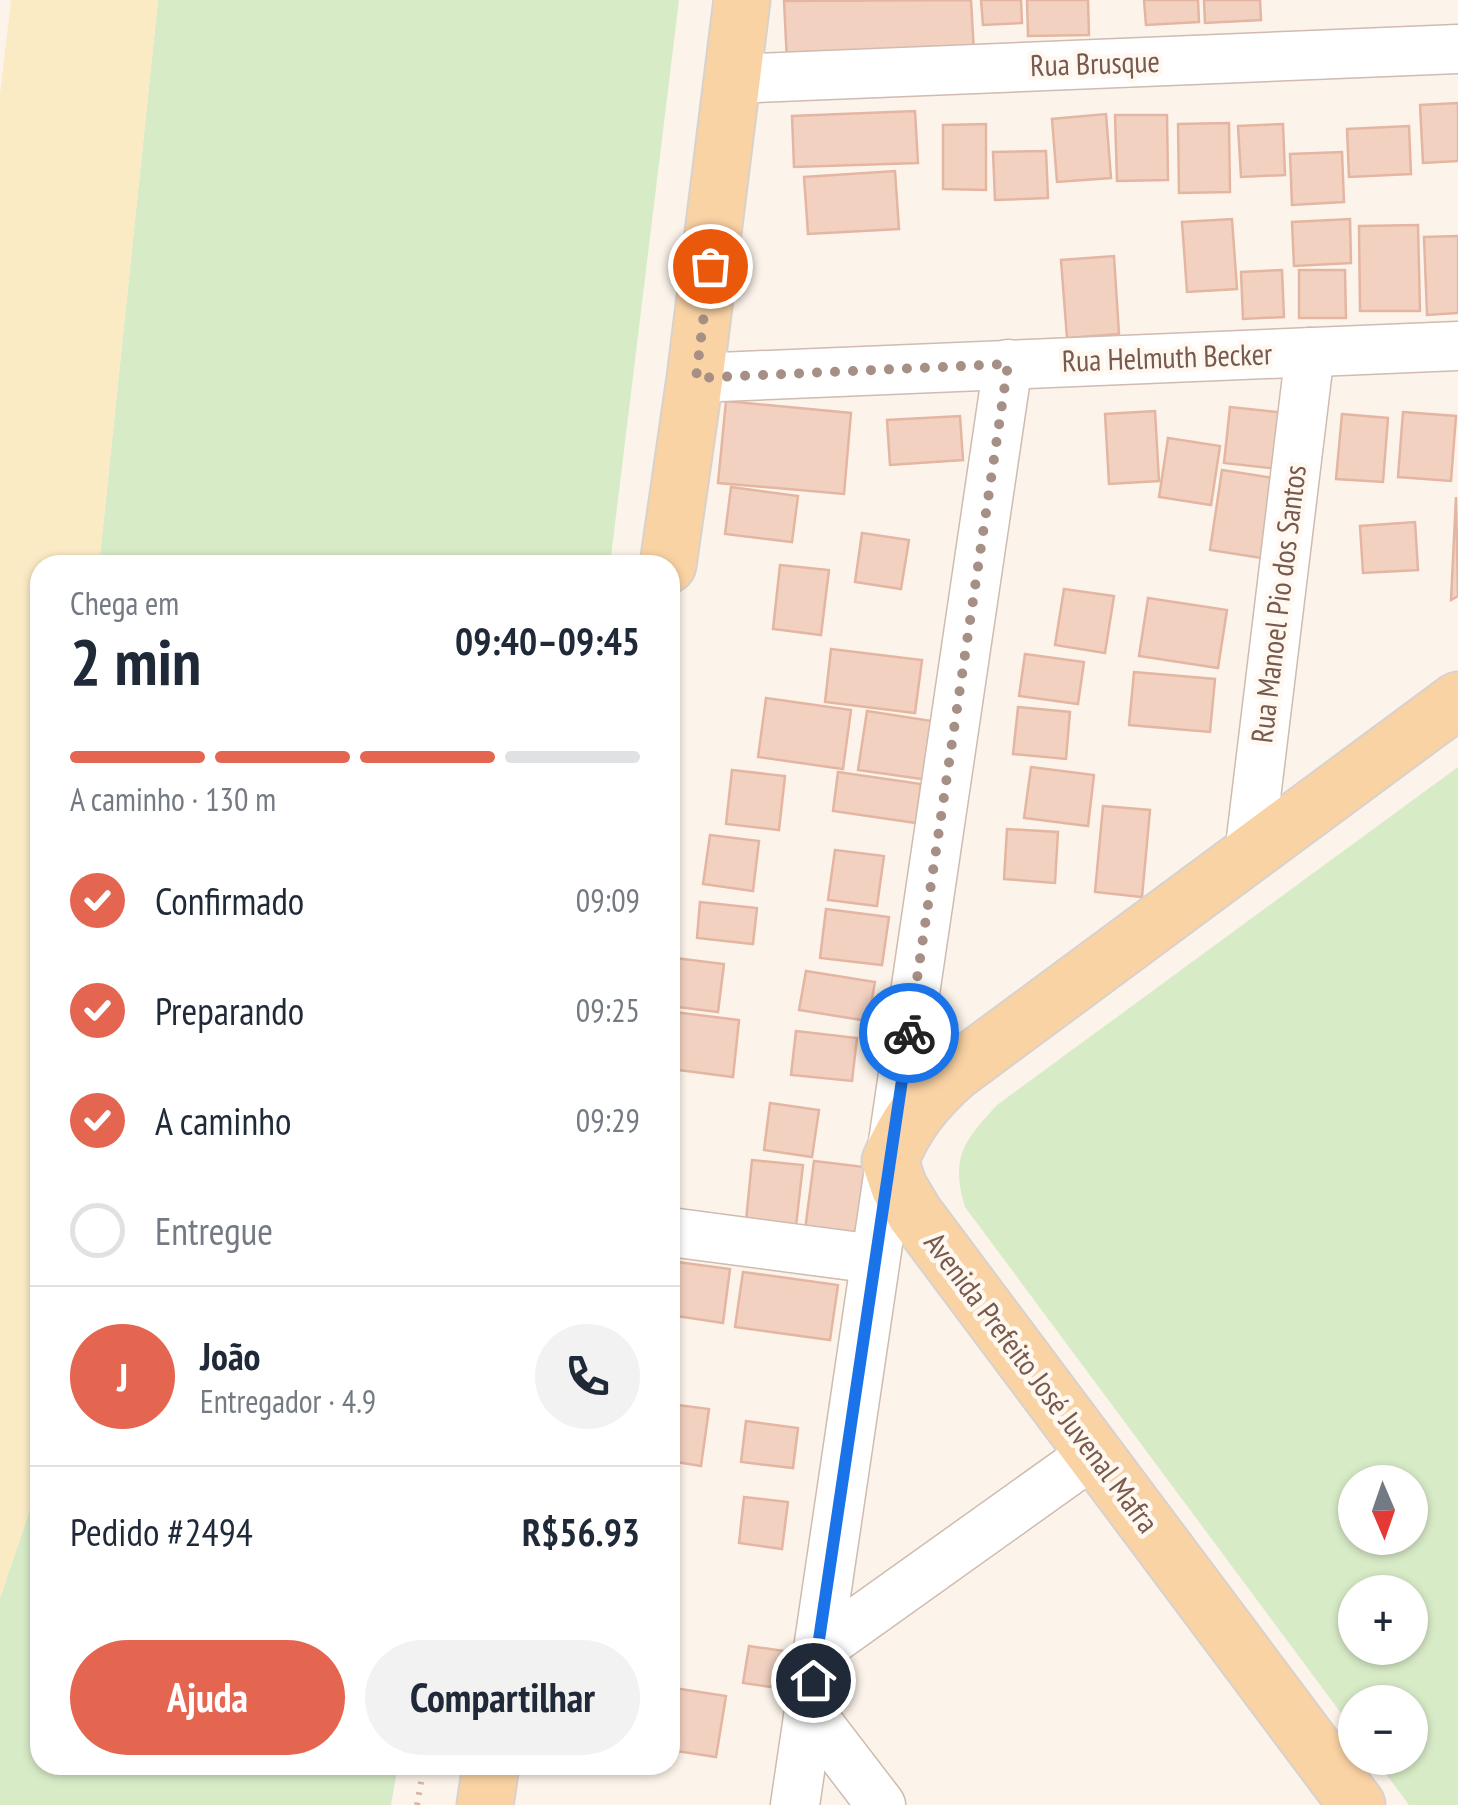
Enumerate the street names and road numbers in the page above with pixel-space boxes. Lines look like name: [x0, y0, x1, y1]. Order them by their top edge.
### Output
street label: Rua Brusque: [1029, 41, 1160, 84]
street label: Rua Helmuth Becker: [1061, 333, 1274, 380]
street label: Rua Manoel Pio dos Santos: [1241, 463, 1314, 745]
street label: Avenida Prefeito José Juvenal Mafra: [916, 1224, 1168, 1540]

